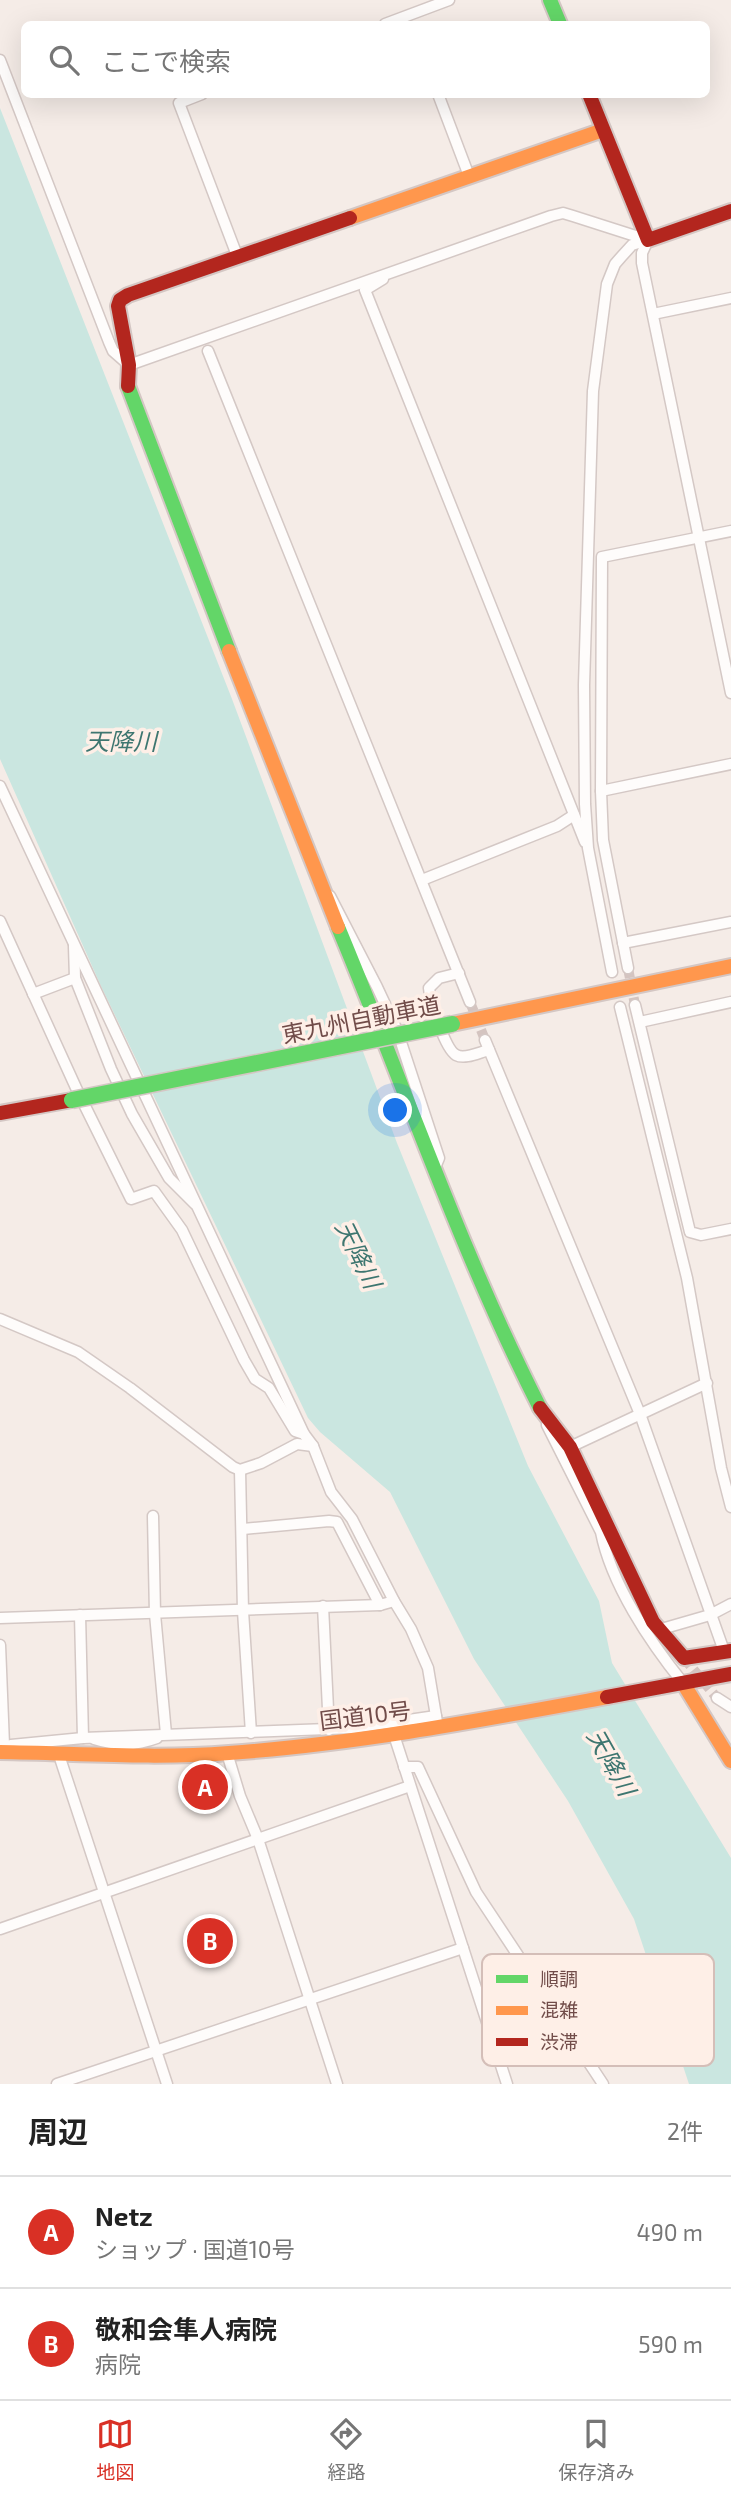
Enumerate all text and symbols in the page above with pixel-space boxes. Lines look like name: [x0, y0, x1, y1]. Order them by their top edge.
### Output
search box: [21, 21, 710, 98]
icon: search: [45, 41, 83, 79]
text: ここで検索: [101, 45, 231, 76]
water label: 天降川: [85, 726, 160, 755]
street label: 東九州自動車道: [279, 990, 443, 1048]
your location: [378, 1093, 412, 1127]
water label: 天降川: [330, 1215, 389, 1295]
street label: 国道10号: [318, 1695, 412, 1735]
water label: 天降川: [582, 1723, 644, 1803]
pin: A: [182, 1761, 228, 1813]
pin: B: [187, 1915, 233, 1967]
legend: [482, 1954, 714, 2066]
text: 順調: [540, 1967, 578, 1990]
text: 混雑: [540, 1998, 578, 2021]
text: 渋滞: [540, 2030, 578, 2053]
text: 周辺: [28, 2113, 88, 2149]
text: 2件: [667, 2117, 703, 2145]
text: Netz: [95, 2200, 153, 2231]
text: A: [43, 2218, 59, 2246]
text: 490 m: [637, 2218, 703, 2246]
text: ショップ · 国道10号: [95, 2235, 295, 2263]
text: 敬和会隼人病院: [95, 2313, 277, 2344]
text: B: [44, 2330, 58, 2358]
text: 590 m: [638, 2330, 703, 2358]
text: 病院: [95, 2350, 141, 2378]
tab: 地図: [96, 2415, 135, 2484]
tab: 経路: [327, 2415, 366, 2484]
tab: 保存済み: [558, 2415, 635, 2484]

